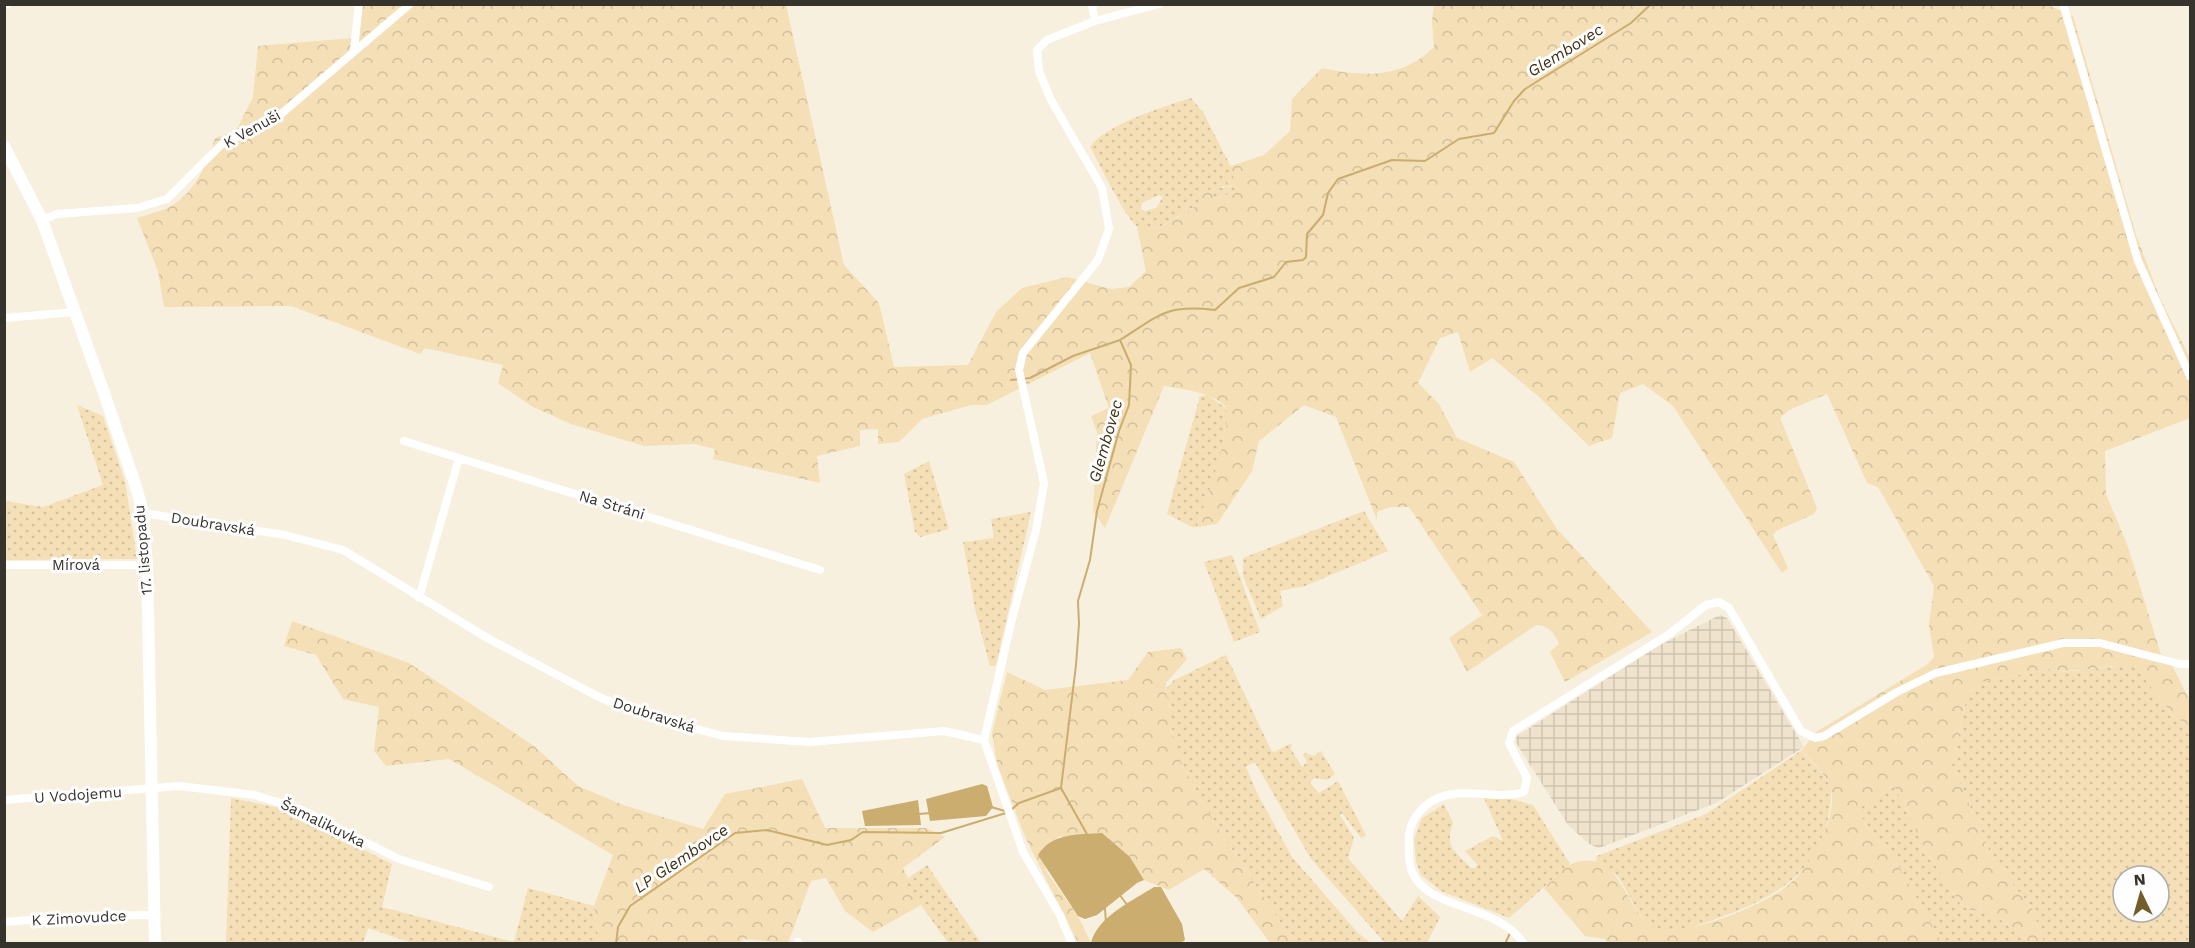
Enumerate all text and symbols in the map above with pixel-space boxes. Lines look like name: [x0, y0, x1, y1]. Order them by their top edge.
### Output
water label: Glembovec: [1524, 20, 1607, 81]
street label: K Venuši: [220, 106, 284, 152]
water label: Glembovec: [1085, 397, 1126, 485]
street label: Na Stráni: [577, 486, 647, 524]
street label: 17. listopadu: [130, 504, 156, 596]
street label: Doubravská: [170, 508, 257, 540]
street label: Mírová: [52, 556, 100, 574]
street label: Doubravská: [611, 693, 698, 737]
street label: U Vodojemu: [34, 783, 122, 807]
street label: Šamalikuvka: [278, 794, 369, 851]
water label: LP Glembovce: [631, 820, 732, 897]
north arrow: [2111, 864, 2171, 924]
text: N: [2133, 870, 2146, 890]
street label: K Zimovudce: [31, 907, 127, 929]

